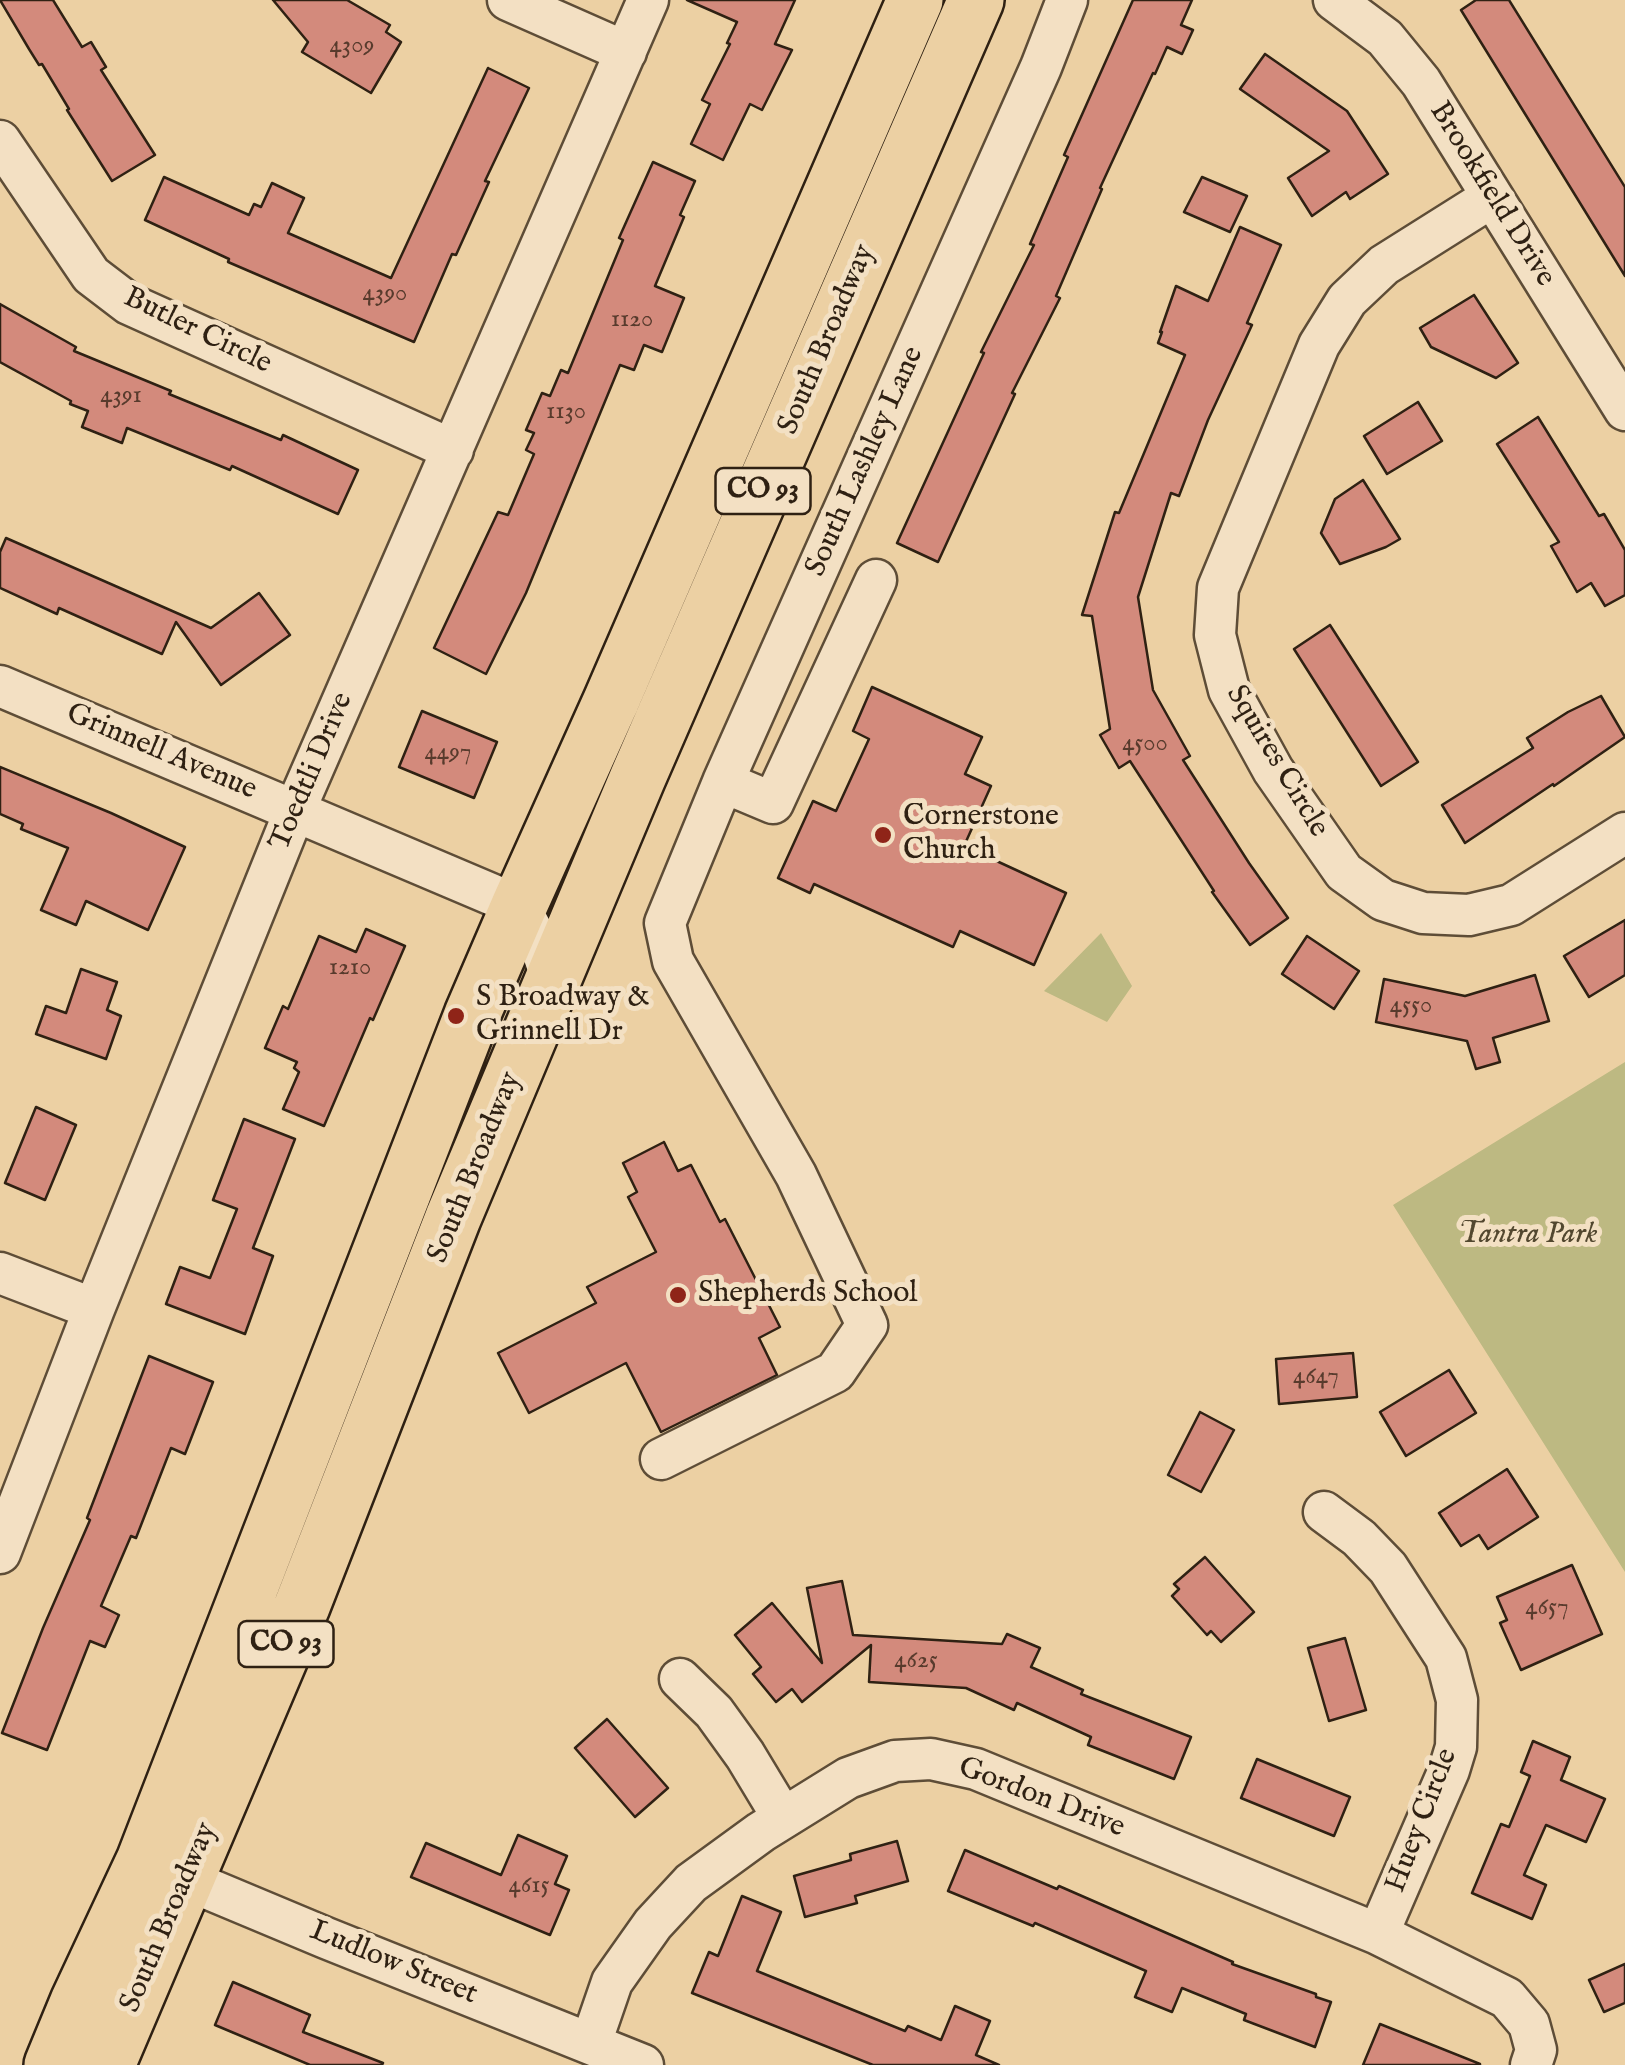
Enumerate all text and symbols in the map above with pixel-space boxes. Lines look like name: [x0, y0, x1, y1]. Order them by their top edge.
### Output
house number: 4309: [330, 32, 374, 62]
street label: Brookfield Drive: [1420, 96, 1562, 294]
street label: South Broadway: [772, 240, 884, 440]
house number: 4390: [363, 280, 407, 310]
street label: Butler Circle: [117, 281, 277, 383]
house number: 1120: [611, 306, 653, 336]
street label: South Lashley Lane: [799, 341, 933, 583]
house number: 4391: [100, 382, 142, 412]
house number: 1130: [546, 398, 586, 428]
road number: CO 93: [716, 468, 810, 514]
street label: Squires Circle: [1217, 680, 1335, 844]
street label: Toedtli Drive: [264, 688, 362, 856]
street label: Grinnell Avenue: [60, 697, 262, 809]
house number: 4500: [1122, 730, 1168, 760]
house number: 4497: [424, 739, 472, 769]
place label: Cornerstone Church: [903, 800, 1059, 870]
marker: Cornerstone Church: [872, 824, 894, 846]
house number: 1210: [329, 954, 371, 984]
place label: S Broadway & Grinnell Dr: [476, 981, 650, 1052]
house number: 4550: [1390, 992, 1432, 1022]
marker: S Broadway & Grinnell Dr: [445, 1005, 467, 1027]
street label: South Broadway: [421, 1067, 531, 1269]
park label: Tantra Park: [1458, 1218, 1598, 1254]
place label: Shepherds School: [698, 1277, 917, 1313]
marker: Shepherds School: [667, 1284, 689, 1306]
house number: 4647: [1293, 1363, 1339, 1393]
house number: 4657: [1525, 1594, 1569, 1624]
road number: CO 93: [238, 1621, 334, 1667]
house number: 4625: [894, 1647, 938, 1677]
street label: Huey Circle: [1379, 1744, 1467, 1898]
street label: Gordon Drive: [953, 1751, 1129, 1847]
street label: South Broadway: [114, 1818, 226, 2018]
house number: 4615: [508, 1872, 550, 1902]
street label: Ludlow Street: [304, 1914, 482, 2014]

